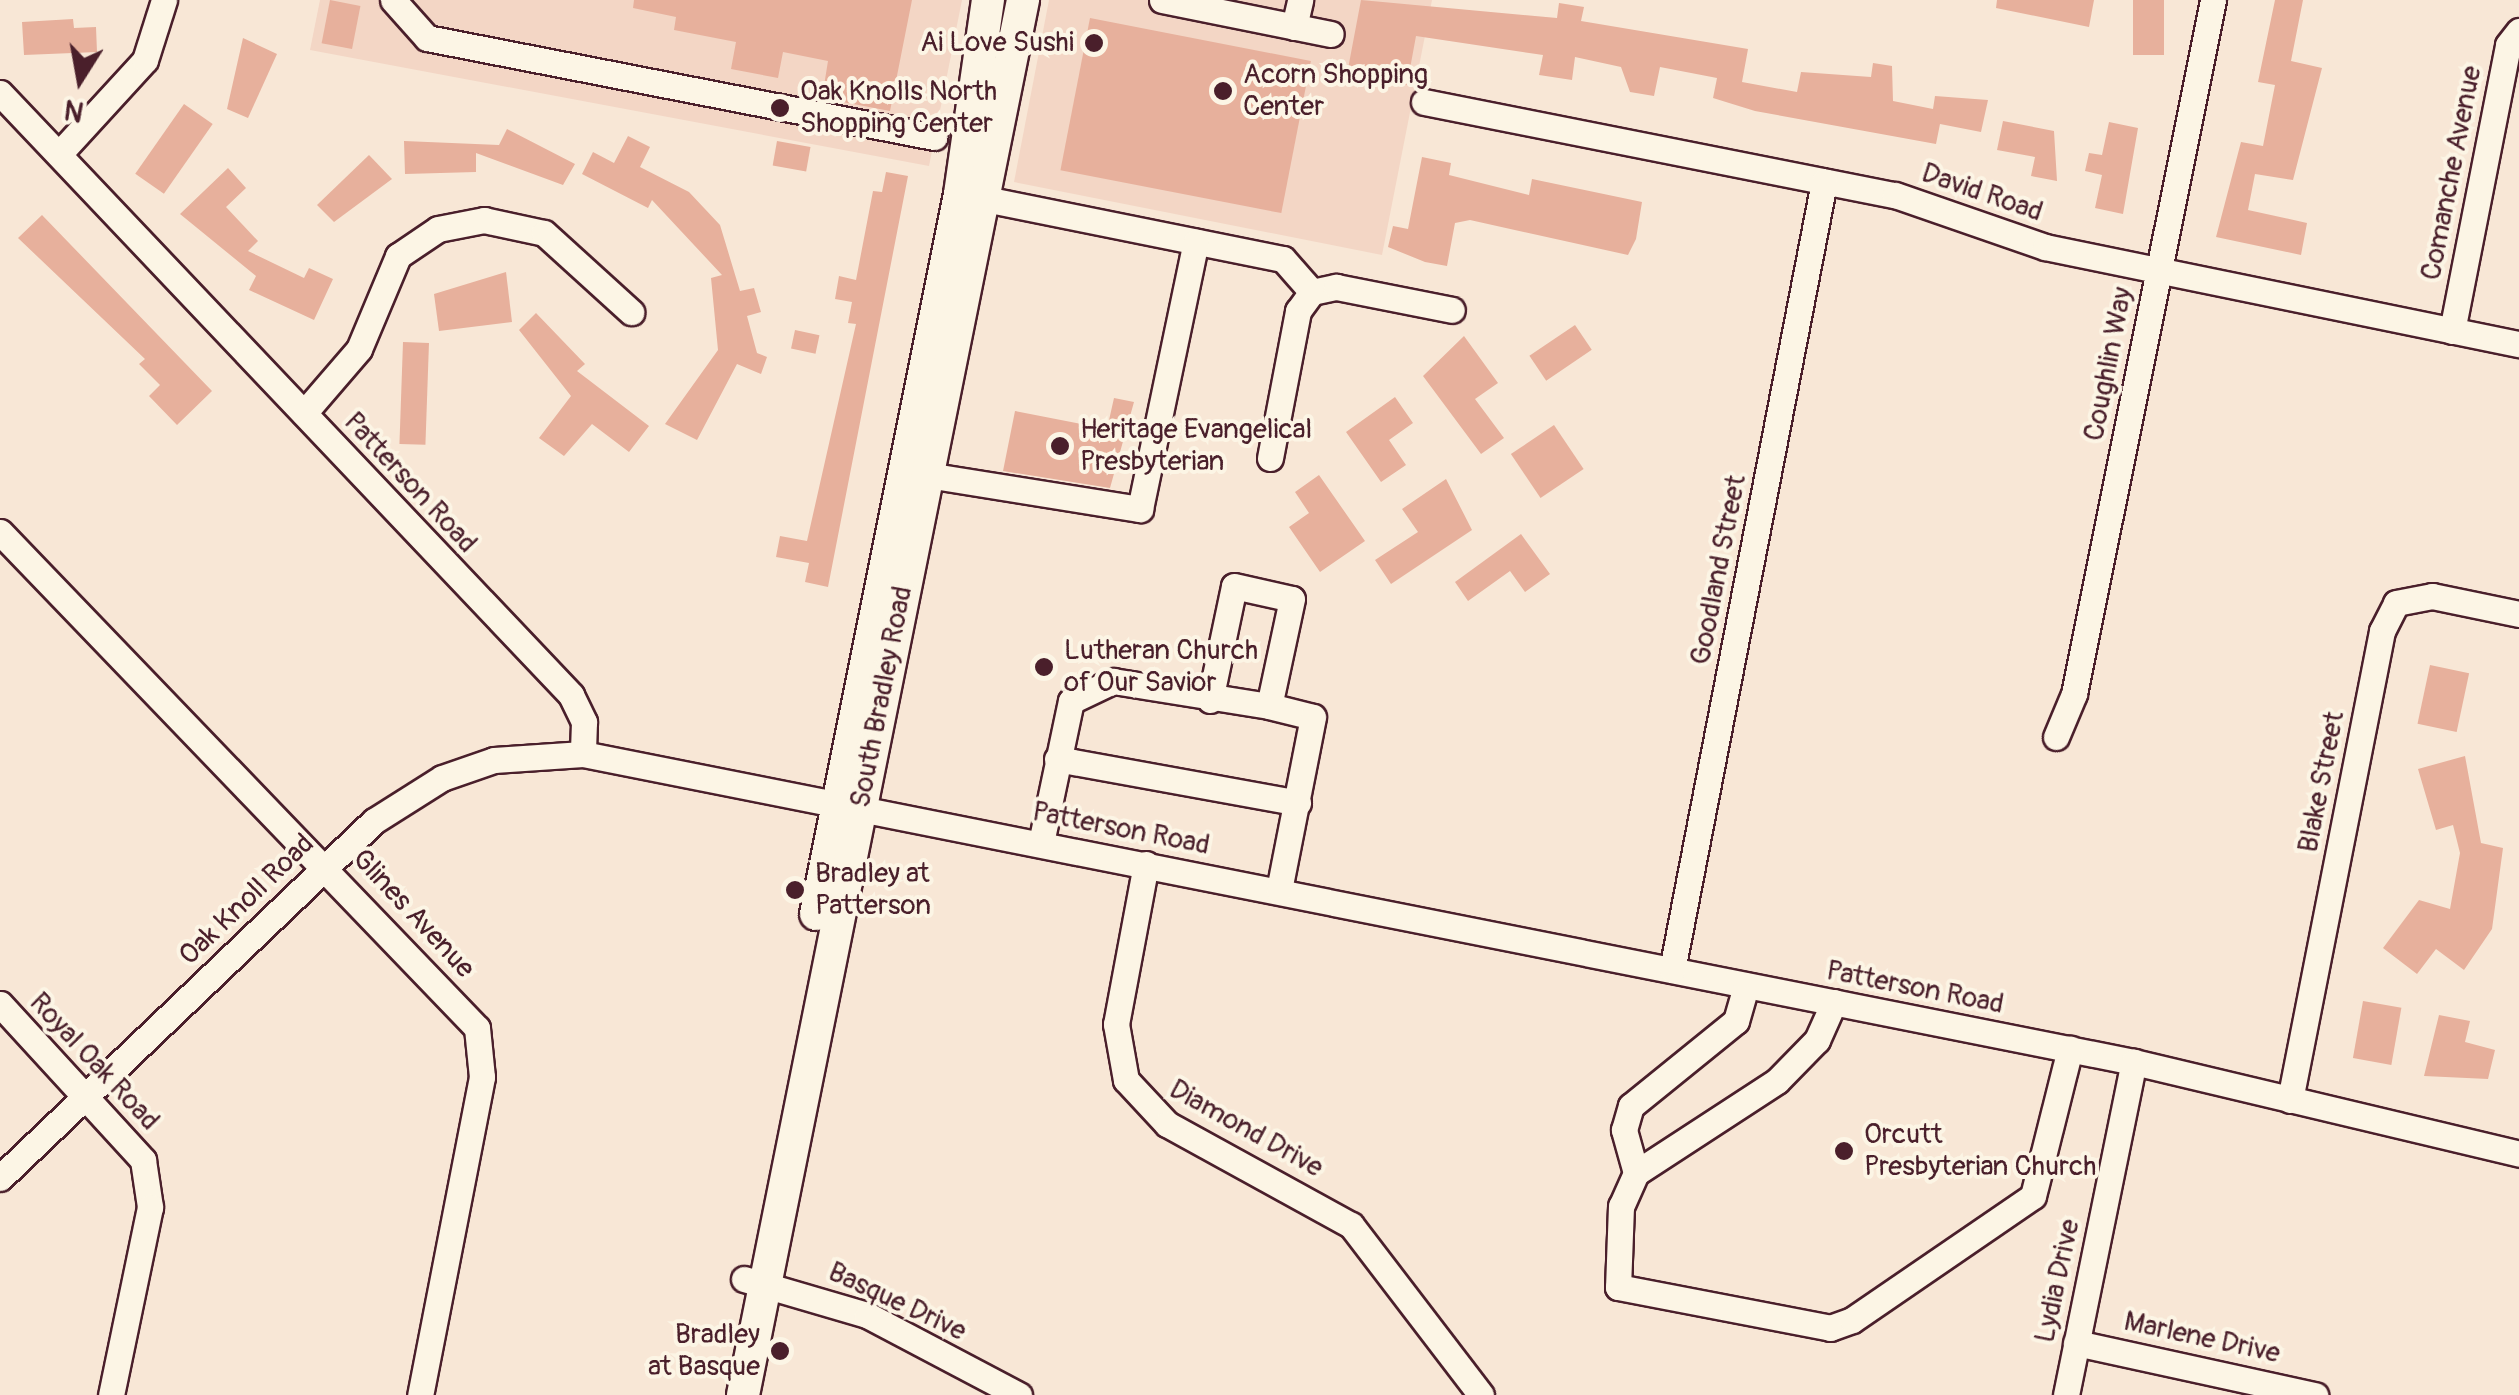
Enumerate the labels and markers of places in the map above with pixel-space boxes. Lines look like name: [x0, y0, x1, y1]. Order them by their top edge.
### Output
place label: Ai Love Sushi: [920, 26, 1074, 60]
marker: Ai Love Sushi: [1083, 32, 1105, 54]
place label: Acorn Shopping Center: [1243, 58, 1428, 124]
place label: Oak Knolls North Shopping Center: [800, 75, 997, 141]
marker: Acorn Shopping Center: [1212, 80, 1234, 102]
marker: Oak Knolls North Shopping Center: [769, 97, 791, 119]
place label: Heritage Evangelical Presbyterian: [1080, 413, 1312, 479]
marker: Heritage Evangelical Presbyterian: [1049, 435, 1071, 457]
place label: Lutheran Church of Our Savior: [1064, 634, 1258, 700]
marker: Lutheran Church of Our Savior: [1033, 656, 1055, 678]
place label: Bradley at Patterson: [815, 857, 931, 923]
marker: Bradley at Patterson: [784, 879, 806, 901]
place label: Orcutt Presbyterian Church: [1864, 1118, 2096, 1184]
marker: Orcutt Presbyterian Church: [1833, 1140, 1855, 1162]
place label: Bradley at Basque: [648, 1318, 760, 1384]
marker: Bradley at Basque: [769, 1340, 791, 1362]

